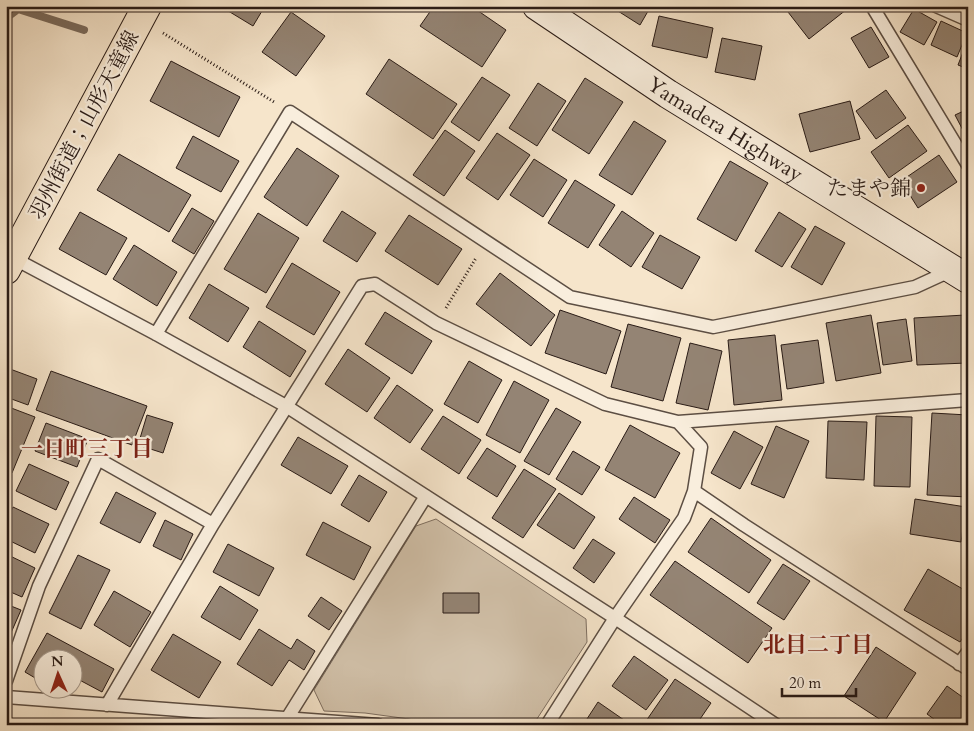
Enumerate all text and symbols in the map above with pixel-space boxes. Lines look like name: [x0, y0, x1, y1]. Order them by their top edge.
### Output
street label: 羽州街道；山形天童線: [22, 26, 147, 225]
street label: Yamadera Highway: [641, 70, 809, 189]
place label: たまや錦: [827, 174, 911, 203]
marker: たまや錦: [915, 182, 927, 194]
district label: 一日町三丁目: [21, 434, 153, 464]
district label: 北目二丁目: [763, 630, 873, 660]
north arrow: [32, 648, 82, 698]
text: N: [51, 652, 64, 671]
scale bar: [782, 666, 855, 698]
text: 20 m: [789, 673, 821, 693]

